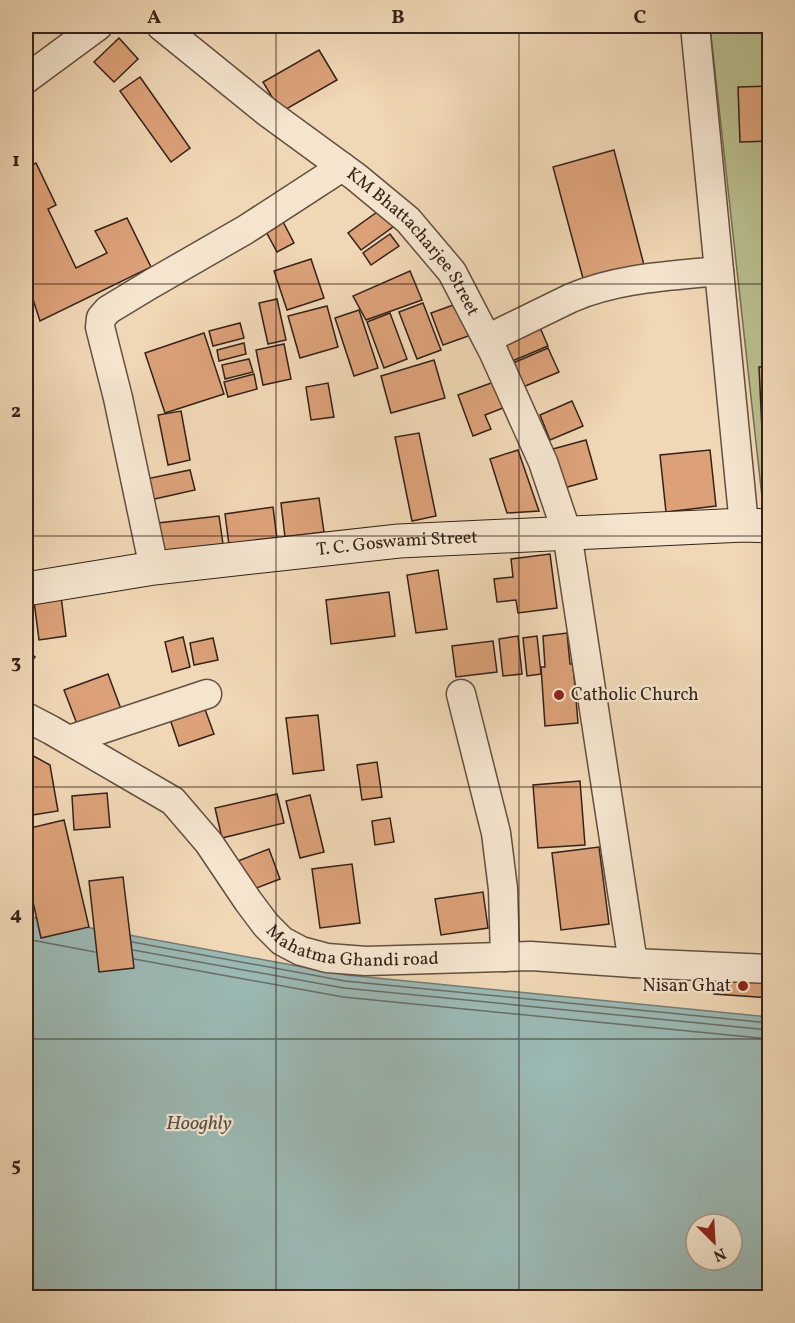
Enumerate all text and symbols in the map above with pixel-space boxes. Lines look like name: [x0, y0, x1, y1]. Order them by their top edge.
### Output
text: A: [147, 4, 161, 32]
text: B: [391, 4, 405, 32]
text: C: [634, 4, 647, 32]
text: 1: [12, 147, 20, 175]
street label: KM Bhattacharjee Street: [341, 162, 485, 320]
text: 2: [11, 398, 21, 426]
street label: T. C. Goswami Street: [315, 525, 478, 563]
text: 3: [11, 649, 21, 677]
place label: Catholic Church: [571, 683, 699, 708]
marker: Catholic Church: [552, 688, 566, 702]
text: 4: [10, 901, 22, 929]
street label: Mahatma Ghandi road: [260, 919, 439, 974]
place label: Nisan Ghat: [642, 974, 731, 999]
marker: Nisan Ghat: [736, 979, 750, 993]
water label: Hooghly: [166, 1110, 232, 1138]
text: 5: [11, 1152, 21, 1180]
north arrow: [684, 1212, 744, 1272]
text: N: [709, 1241, 729, 1266]

